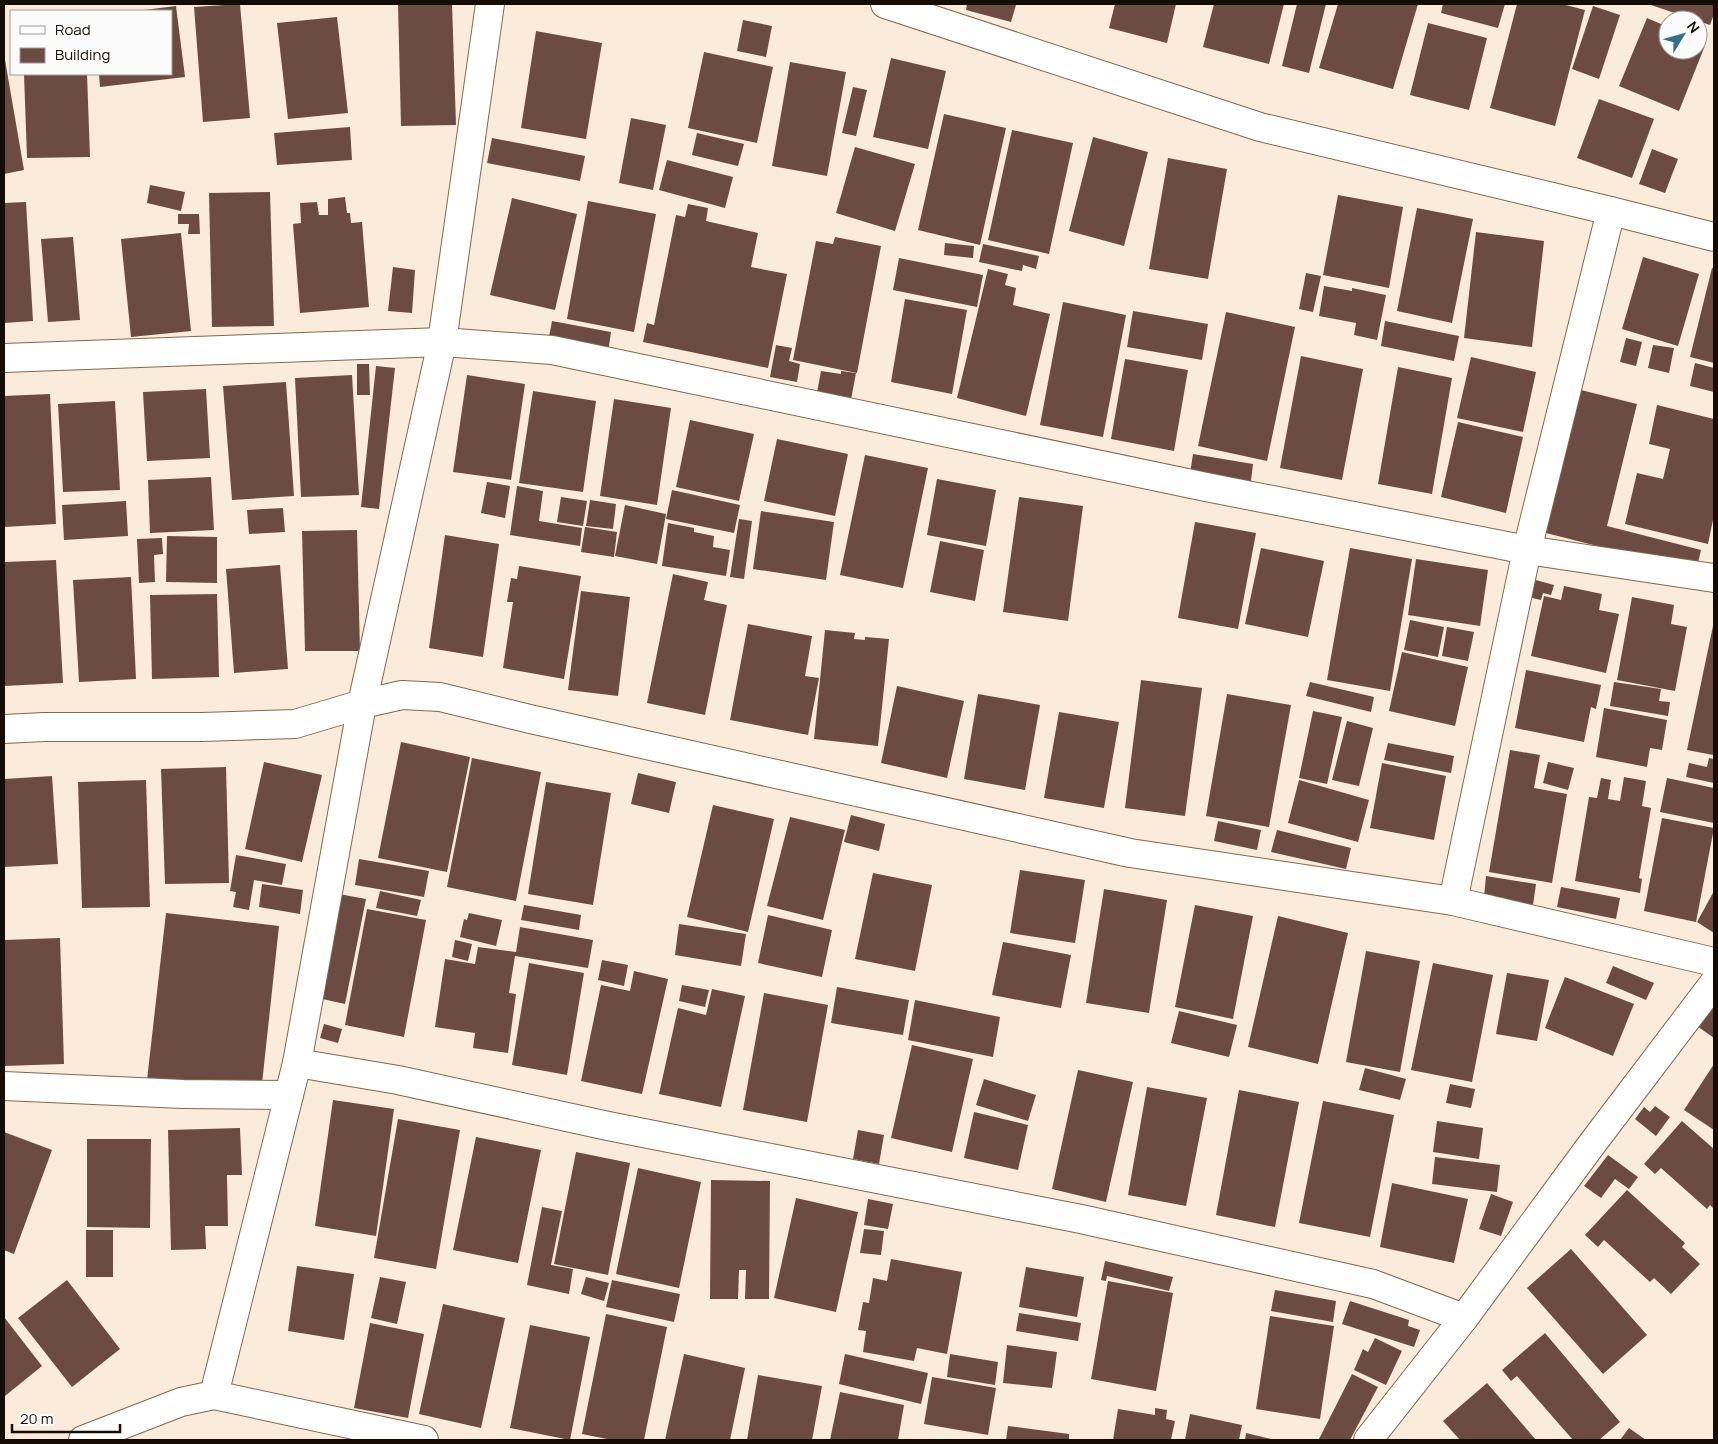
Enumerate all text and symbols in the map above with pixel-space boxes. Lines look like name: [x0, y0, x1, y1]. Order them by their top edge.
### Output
legend: [10, 10, 172, 75]
north arrow: [1658, 10, 1708, 60]
text: N: [1683, 17, 1704, 37]
text: Road: [55, 19, 91, 40]
text: Building: [55, 44, 110, 65]
scale bar: [12, 1402, 120, 1434]
text: 20 m: [20, 1408, 53, 1429]

